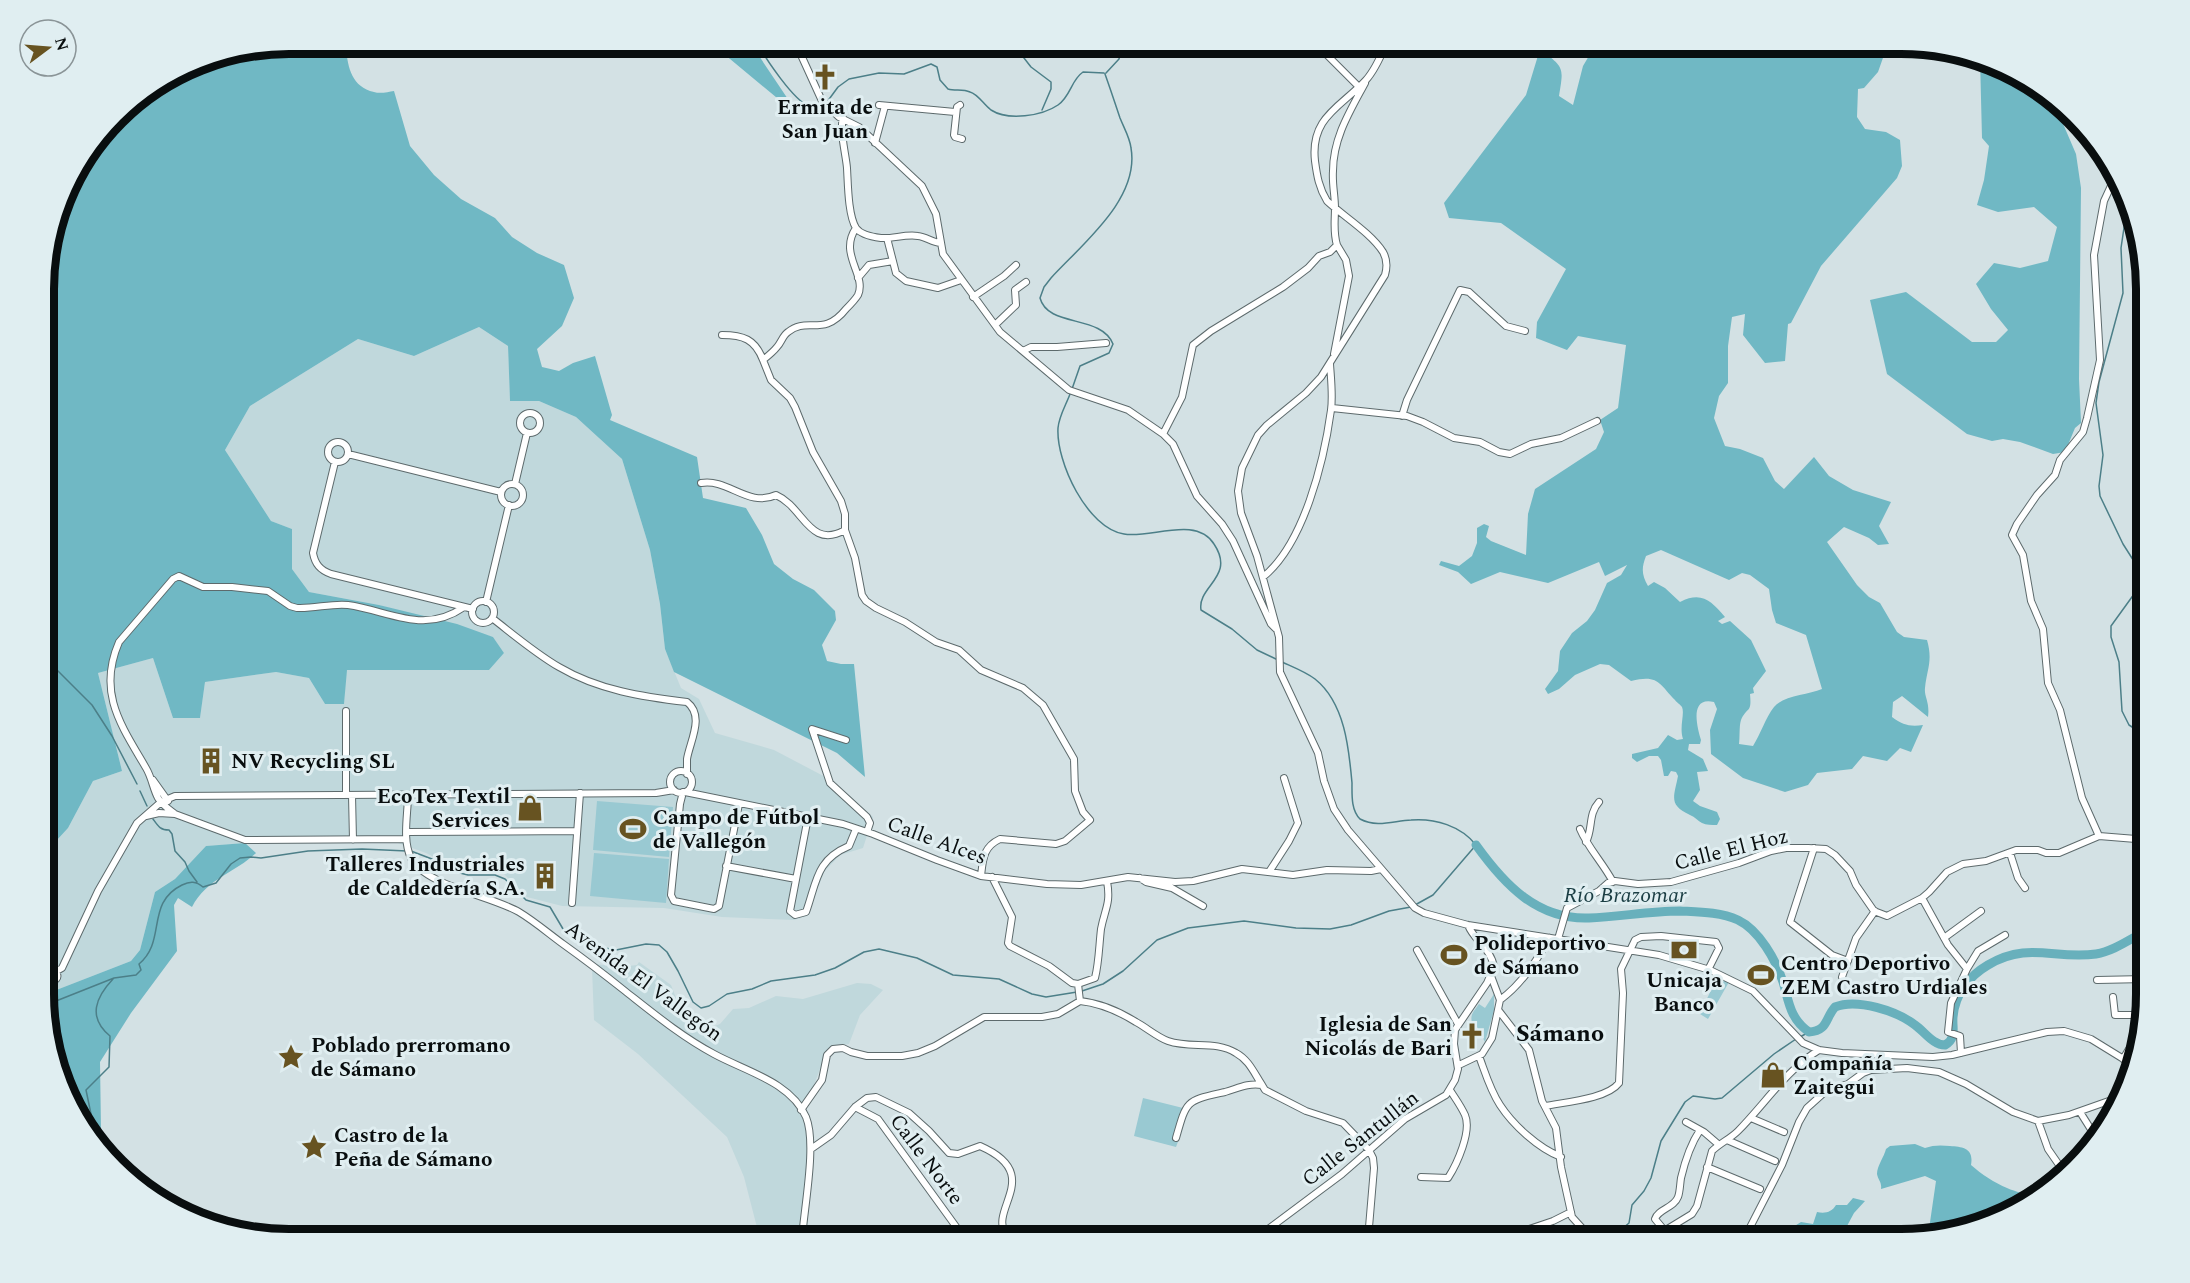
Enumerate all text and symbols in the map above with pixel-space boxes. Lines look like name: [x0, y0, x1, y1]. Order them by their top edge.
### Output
north arrow: [18, 18, 78, 78]
text: N: [48, 35, 75, 54]
church icon: Ermita de San Juan: [810, 62, 840, 92]
place label: Ermita de San Juan: [777, 92, 873, 148]
building icon: NV Recycling SL: [196, 746, 226, 776]
place label: NV Recycling SL: [231, 746, 395, 778]
place label: EcoTex Textil Services: [377, 781, 510, 837]
shop icon: EcoTex Textil Services: [515, 793, 545, 823]
place label: Campo de Fútbol de Vallegón: [653, 802, 820, 858]
street label: Calle Alces: [882, 808, 991, 874]
sports icon: Campo de Fútbol de Vallegón: [618, 814, 648, 844]
street label: Calle El Hoz: [1671, 820, 1792, 880]
place label: Talleres Industriales de Caldedería S.A.: [326, 849, 525, 905]
building icon: Talleres Industriales de Caldedería S.A.: [530, 861, 560, 891]
water label: Río Brazomar: [1563, 879, 1687, 912]
street label: Avenida El Vallegón: [558, 914, 729, 1050]
place label: Polideportivo de Sámano: [1474, 928, 1606, 984]
bank icon: Unicaja Banco: [1669, 935, 1699, 965]
sports icon: Polideportivo de Sámano: [1439, 940, 1469, 970]
place label: Centro Deportivo ZEM Castro Urdiales: [1781, 948, 1988, 1004]
sports icon: Centro Deportivo ZEM Castro Urdiales: [1746, 960, 1776, 990]
place label: Unicaja Banco: [1646, 965, 1722, 1021]
place label: Iglesia de San Nicolás de Bari: [1305, 1009, 1452, 1065]
district label: Sámano: [1516, 1016, 1604, 1052]
church icon: Iglesia de San Nicolás de Bari: [1457, 1021, 1487, 1051]
place label: Poblado prerromano de Sámano: [311, 1030, 511, 1086]
place icon: Poblado prerromano de Sámano: [276, 1042, 306, 1072]
place label: Compañía Zaitegui: [1793, 1048, 1892, 1104]
shop icon: Compañía Zaitegui: [1758, 1060, 1788, 1090]
street label: Calle Santullán: [1295, 1083, 1426, 1195]
street label: Calle Norte: [881, 1107, 971, 1212]
place label: Castro de la Peña de Sámano: [334, 1120, 493, 1176]
place icon: Castro de la Peña de Sámano: [299, 1132, 329, 1162]

